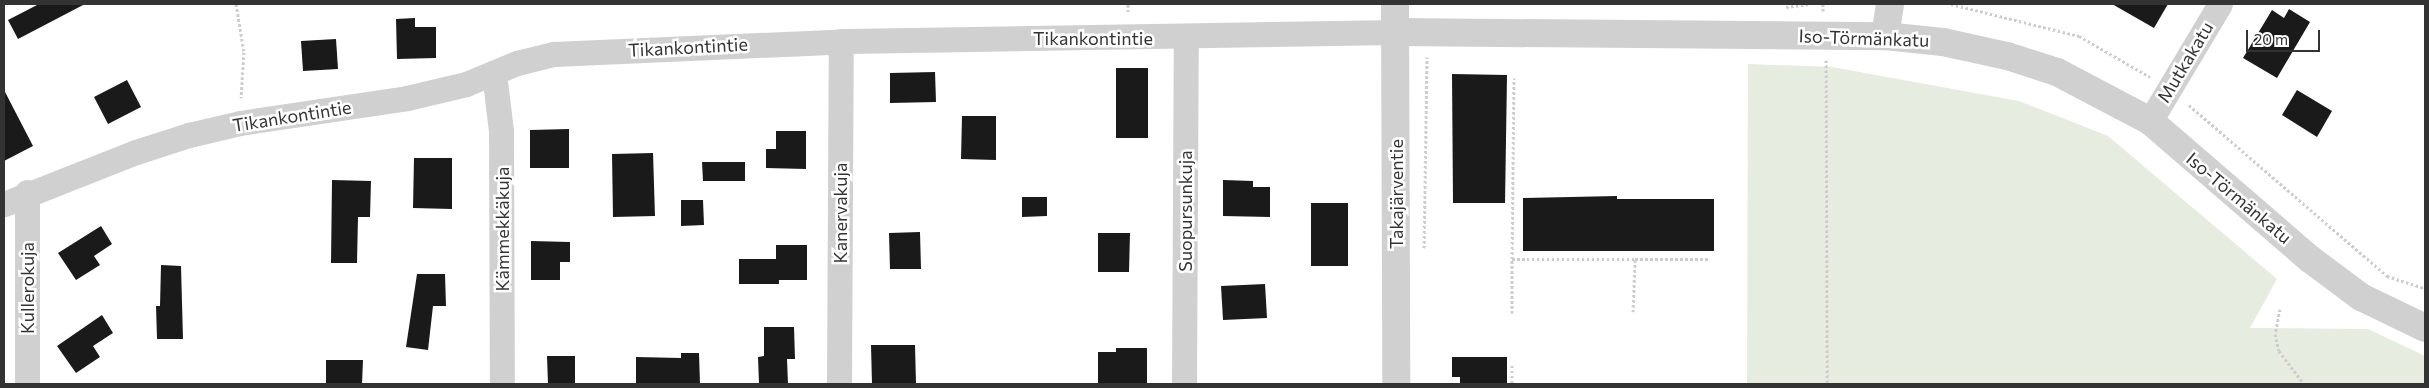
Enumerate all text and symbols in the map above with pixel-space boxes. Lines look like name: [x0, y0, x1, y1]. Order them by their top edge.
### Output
street label: Mutkakatu: [2152, 18, 2218, 106]
scale bar: [2249, 20, 2323, 52]
street label: Iso-Törmänkatu: [1798, 25, 1930, 51]
street label: Tikankontintie: [1033, 27, 1153, 49]
text: 20 m: [2254, 30, 2288, 48]
street label: Tikankontintie: [628, 33, 748, 61]
street label: Tikankontintie: [231, 96, 353, 136]
street label: Takajärventie: [1385, 139, 1407, 249]
street label: Iso-Törmänkatu: [2182, 148, 2296, 248]
street label: Suopursunkuja: [1174, 150, 1196, 272]
street label: Kanervakuja: [829, 163, 851, 263]
street label: Kämmekkäkuja: [491, 167, 513, 291]
street label: Kullerokuja: [16, 242, 38, 334]

